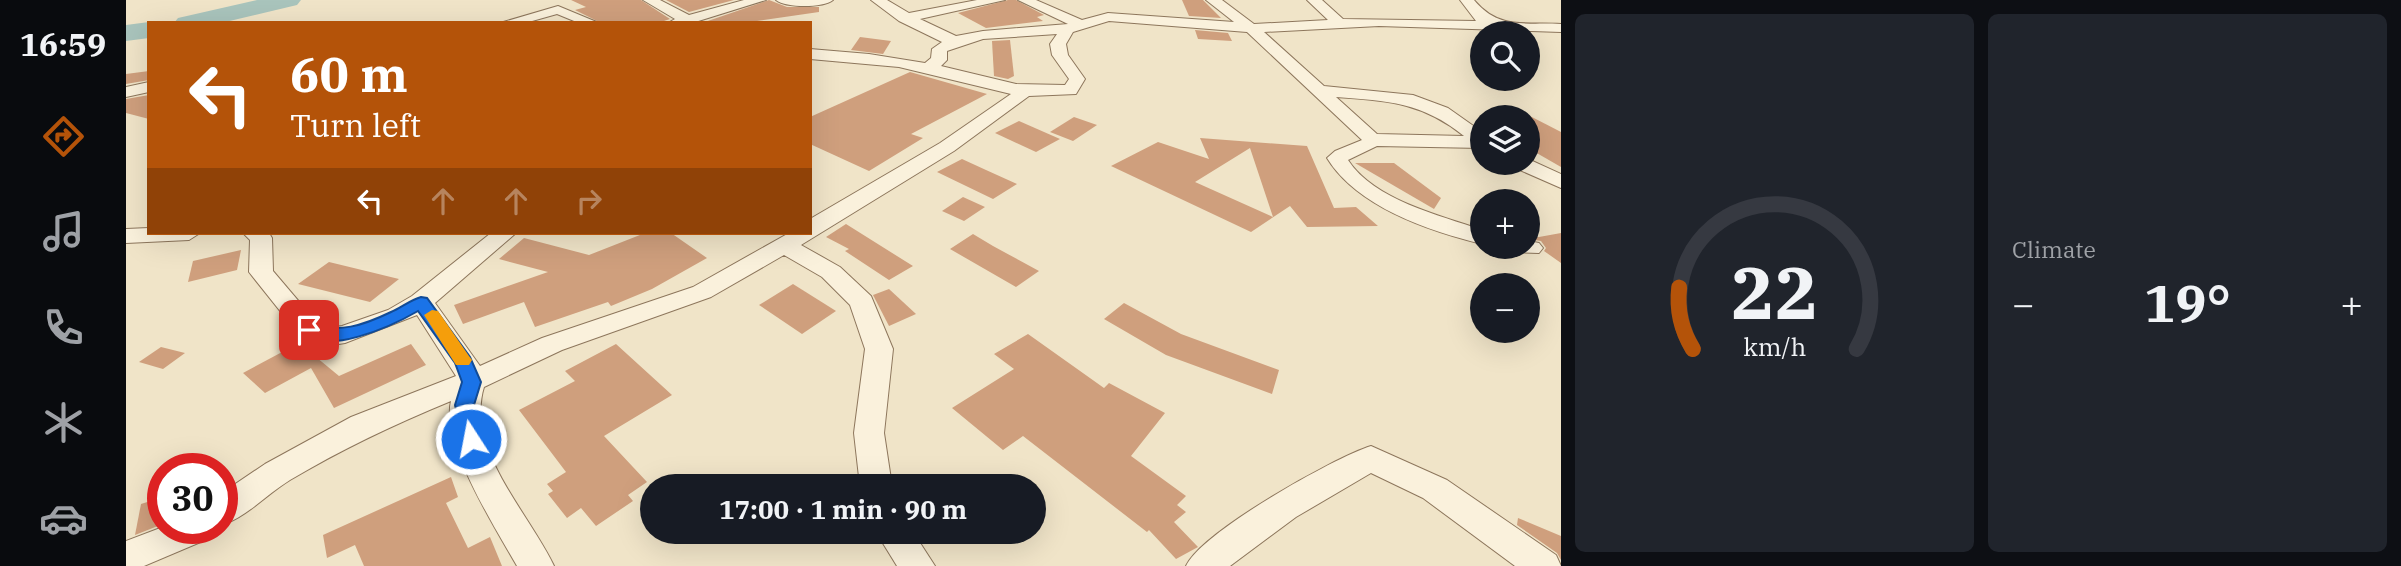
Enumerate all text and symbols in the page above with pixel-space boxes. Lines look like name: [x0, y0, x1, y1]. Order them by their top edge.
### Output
map controls: [1470, 21, 1540, 343]
button: search: [1470, 21, 1540, 91]
text: 16:59: [20, 23, 106, 65]
text: 60 m: [290, 42, 408, 105]
icon: left: [175, 49, 266, 140]
text: Turn left: [290, 104, 421, 146]
button: layers: [1470, 105, 1540, 175]
icon: directions: [39, 112, 88, 161]
icon: left: [351, 182, 389, 220]
icon: ahead: [424, 182, 462, 220]
icon: ahead: [497, 182, 535, 220]
icon: right: [570, 182, 608, 220]
button: +: [1470, 189, 1540, 259]
icon: music: [39, 207, 88, 256]
text: Climate: [2012, 234, 2096, 264]
text: 22: [1731, 244, 1818, 339]
text: 19°: [2144, 269, 2231, 336]
button: −: [1470, 273, 1540, 343]
text: −: [2012, 279, 2035, 328]
text: +: [2340, 279, 2363, 328]
pin: [279, 300, 339, 360]
icon: phone: [39, 303, 88, 352]
icon: arrive: [290, 311, 328, 349]
text: km/h: [1743, 330, 1806, 363]
icon: climate: [39, 398, 88, 447]
position arrow: [434, 402, 508, 476]
speed limit sign: 30: [147, 453, 238, 544]
text: 17:00 · 1 min · 90 m: [719, 492, 967, 526]
icon: car: [39, 494, 88, 543]

